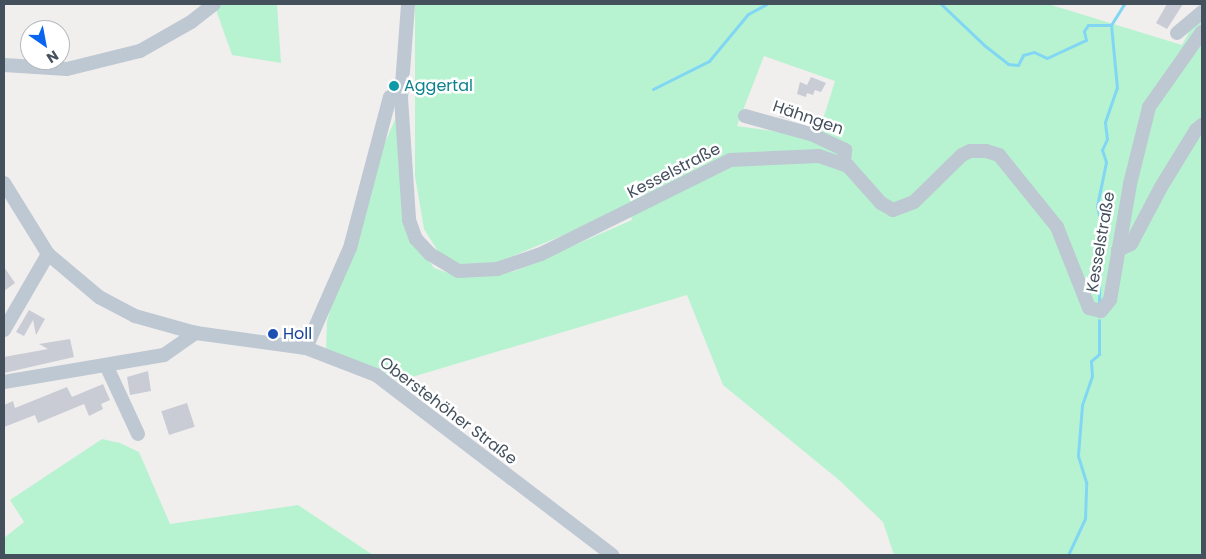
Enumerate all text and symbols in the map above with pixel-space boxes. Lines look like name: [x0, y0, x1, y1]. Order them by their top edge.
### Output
north arrow: [20, 20, 70, 70]
text: N: [43, 45, 62, 68]
place label: Aggertal: [404, 76, 473, 96]
marker: Aggertal: [388, 80, 400, 92]
street label: Hähngen: [770, 97, 846, 139]
street label: Kesselstraße: [624, 139, 724, 203]
street label: Kesselstraße: [1083, 190, 1119, 294]
place label: Holl: [283, 324, 312, 344]
marker: Holl: [267, 328, 279, 340]
street label: Oberstehöher Straße: [376, 353, 520, 469]

